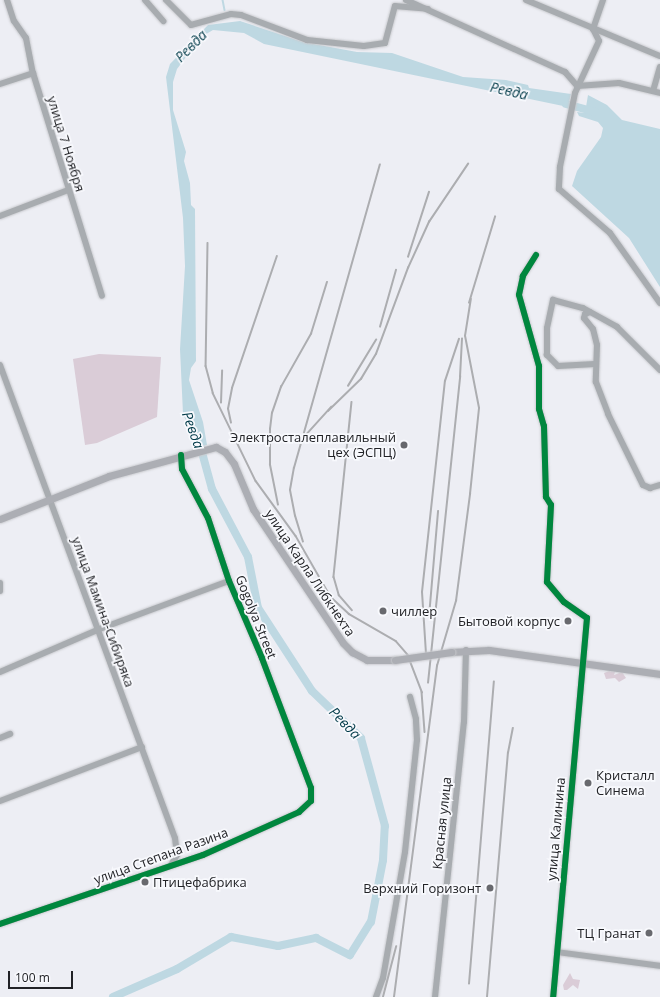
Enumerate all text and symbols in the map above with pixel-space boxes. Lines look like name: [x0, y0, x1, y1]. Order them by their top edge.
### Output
water label: Ревда: [172, 27, 210, 65]
water label: Ревда: [488, 79, 530, 103]
street label: улица 7 Ноября: [44, 94, 88, 194]
water label: Ревда: [179, 409, 207, 451]
place label: Электросталеплавильный цех (ЭСПЦ): [230, 430, 396, 461]
marker: Электросталеплавильный цех (ЭСПЦ): [399, 440, 409, 450]
street label: улица Карла Либкнехта: [262, 507, 358, 639]
street label: улица Мамина-Сибиряка: [69, 535, 137, 689]
street label: Gogolya Street: [232, 573, 280, 661]
place label: чиллер: [391, 603, 437, 619]
marker: чиллер: [378, 606, 388, 616]
place label: Бытовой корпус: [458, 613, 560, 629]
marker: Бытовой корпус: [563, 616, 573, 626]
water label: Ревда: [326, 703, 364, 743]
place label: Кристалл Синема: [596, 768, 655, 799]
street label: Красная улица: [429, 776, 455, 870]
street label: улица Калинина: [544, 777, 568, 881]
marker: Кристалл Синема: [583, 778, 593, 788]
street label: улица Степана Разина: [92, 824, 230, 888]
place label: Птицефабрика: [153, 874, 247, 890]
marker: Птицефабрика: [140, 877, 150, 887]
place label: Верхний Горизонт: [363, 880, 481, 896]
marker: Верхний Горизонт: [484, 882, 496, 894]
place label: ТЦ Гранат: [577, 925, 641, 941]
marker: ТЦ Гранат: [644, 928, 654, 938]
scale bar: [10, 963, 75, 989]
text: 100 m: [15, 969, 50, 986]

